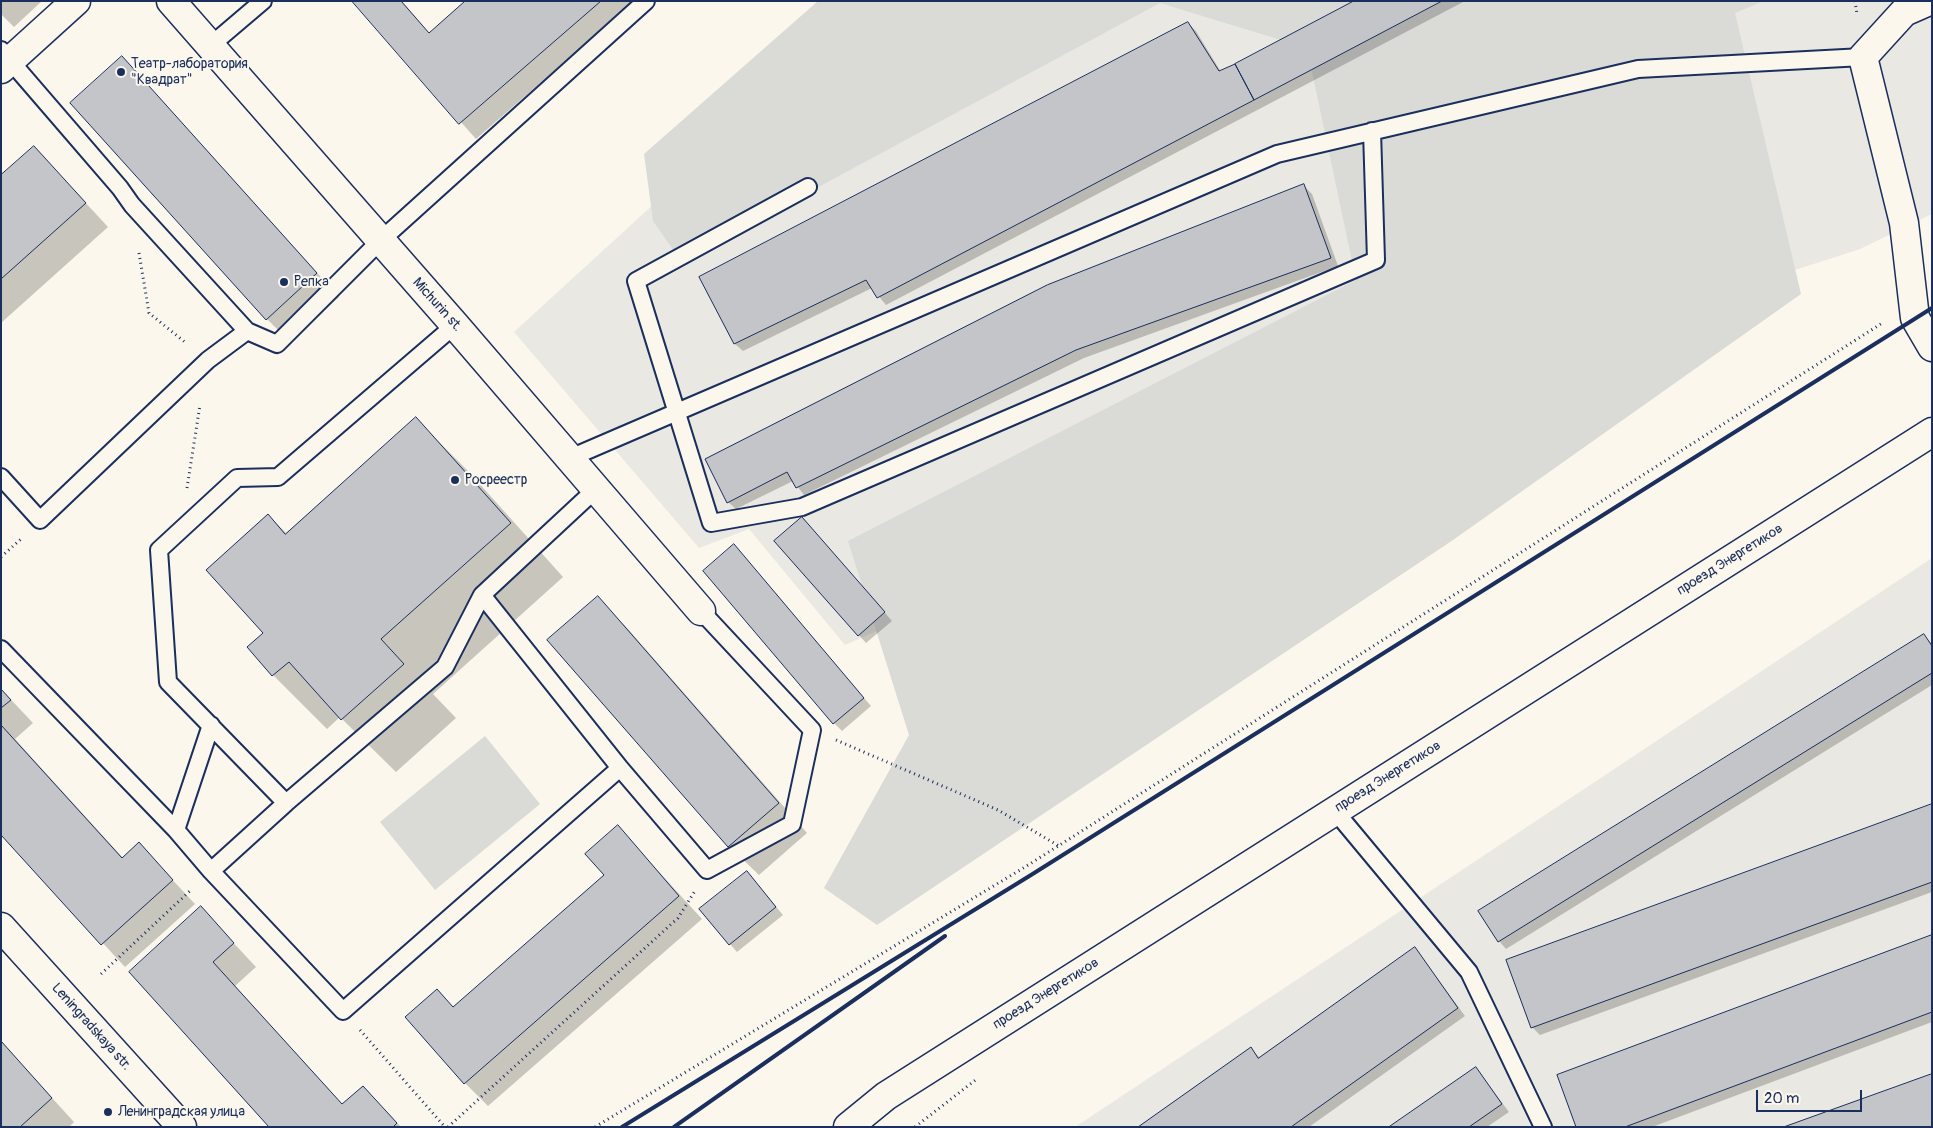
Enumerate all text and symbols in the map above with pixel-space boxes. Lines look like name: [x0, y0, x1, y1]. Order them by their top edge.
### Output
place label: Театр-лаборатория "Квадрат": [131, 56, 248, 88]
marker: Театр-лаборатория "Квадрат": [115, 66, 127, 78]
place label: Репка: [294, 274, 329, 290]
street label: Michurin st.: [408, 275, 466, 335]
marker: Репка: [278, 276, 290, 288]
place label: Росреестр: [465, 472, 527, 488]
marker: Росреестр: [449, 474, 461, 486]
street label: проезд Энергетиков: [1674, 521, 1786, 599]
street label: проезд Энергетиков: [1332, 738, 1444, 816]
street label: проезд Энергетиков: [990, 955, 1102, 1033]
street label: Leningradskaya str.: [47, 980, 135, 1074]
scale bar: [1758, 1080, 1864, 1112]
text: 20 m: [1764, 1089, 1799, 1108]
place label: Ленинградская улица: [118, 1104, 245, 1120]
marker: Ленинградская улица: [102, 1106, 114, 1118]

